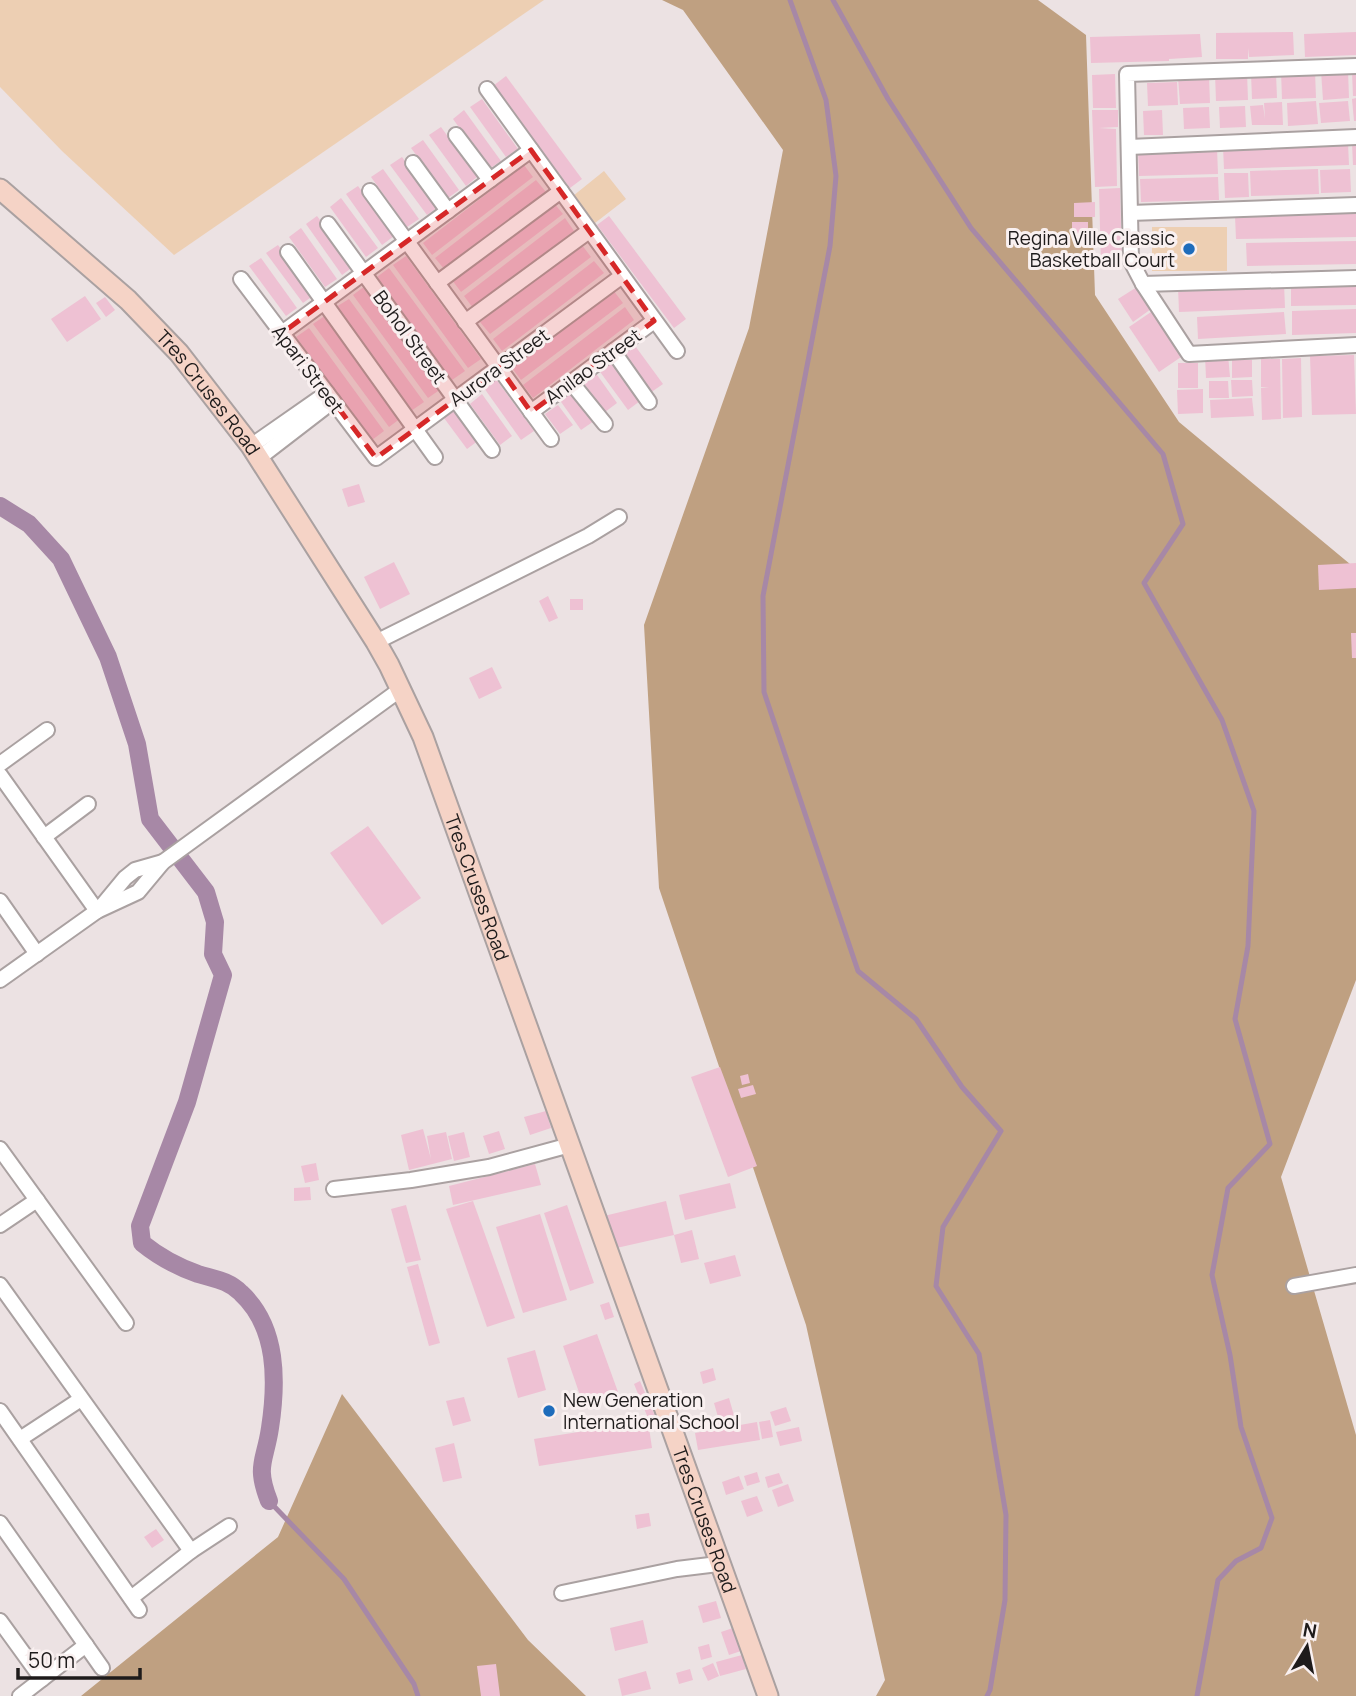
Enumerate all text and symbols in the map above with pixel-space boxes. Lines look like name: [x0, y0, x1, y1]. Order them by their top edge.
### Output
place label: Regina Ville Classic Basketball Court: [1008, 225, 1175, 273]
marker: Regina Ville Classic Basketball Court: [1181, 241, 1197, 257]
street label: Bohol Street: [367, 285, 453, 389]
street label: Apari Street: [266, 319, 350, 419]
street label: Aurora Street: [444, 322, 554, 412]
street label: Anilao Street: [539, 322, 647, 410]
street label: Tres Cruses Road: [150, 324, 266, 460]
street label: Tres Cruses Road: [439, 811, 515, 964]
place label: New Generation International School: [563, 1387, 740, 1435]
marker: New Generation International School: [541, 1403, 557, 1419]
street label: Tres Cruses Road: [666, 1443, 743, 1596]
north arrow: [1272, 1612, 1342, 1682]
text: N: [1301, 1616, 1319, 1644]
scale bar: [18, 1636, 140, 1680]
text: 50 m: [28, 1646, 75, 1674]

